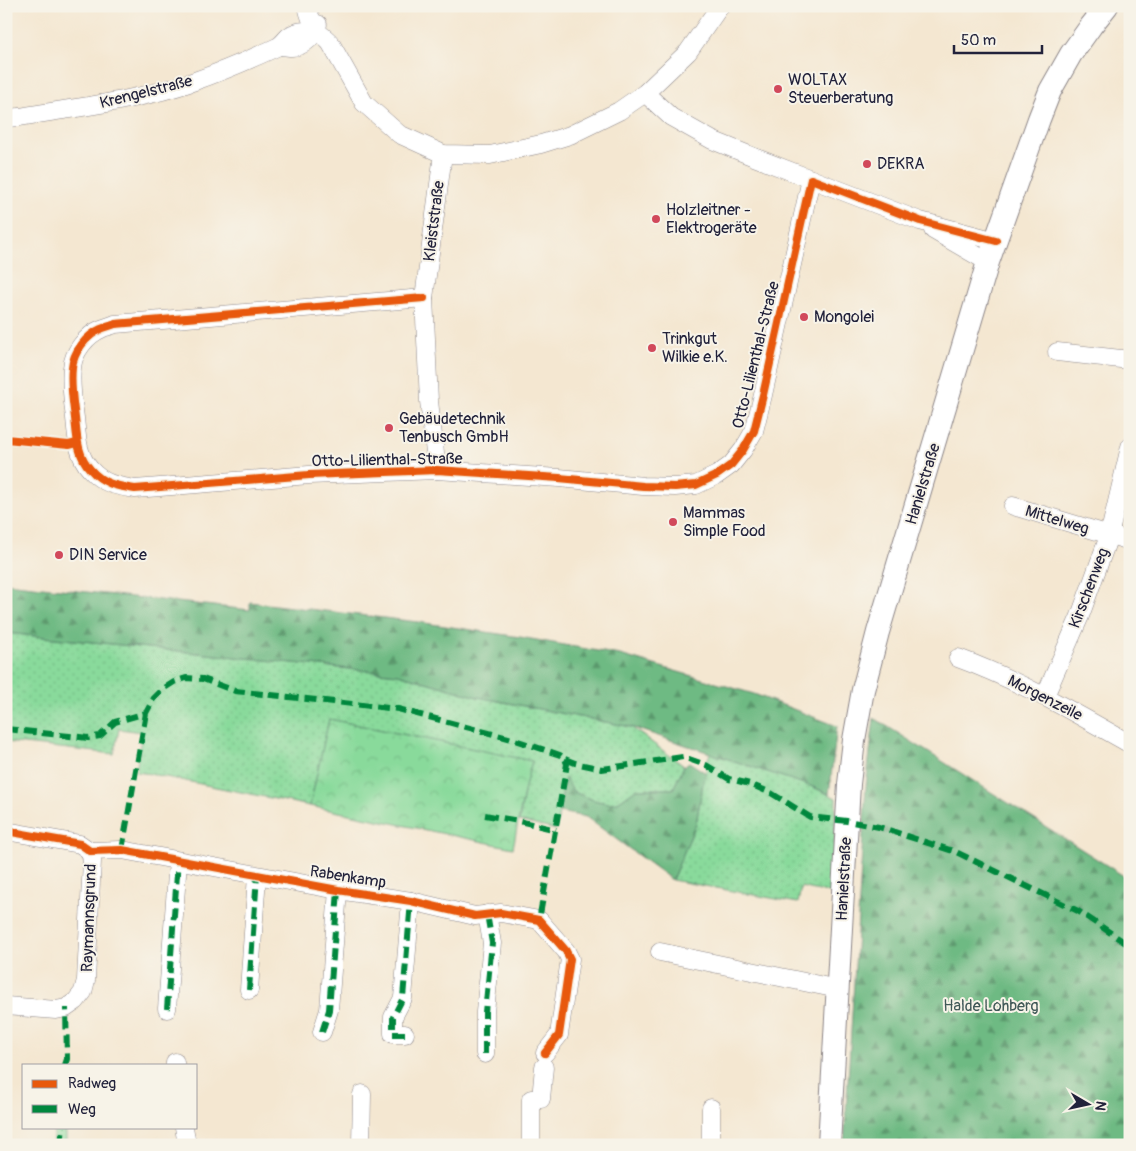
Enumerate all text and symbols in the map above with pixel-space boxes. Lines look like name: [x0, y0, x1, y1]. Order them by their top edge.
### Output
scale bar: [954, 22, 1041, 54]
text: 50 m: [961, 31, 996, 50]
place label: WOLTAX Steuerberatung: [788, 70, 893, 108]
street label: Krengelstraße: [98, 71, 194, 113]
marker: WOLTAX Steuerberatung: [772, 83, 784, 95]
place label: DEKRA: [877, 154, 925, 174]
marker: DEKRA: [861, 158, 873, 170]
street label: Kleiststraße: [419, 179, 449, 262]
place label: Holzleitner - Elektrogeräte: [666, 200, 757, 238]
marker: Holzleitner - Elektrogeräte: [650, 213, 662, 225]
street label: Otto-Lilienthal-Straße: [728, 279, 784, 431]
place label: Mongolei: [814, 307, 874, 327]
marker: Mongolei: [798, 311, 810, 323]
place label: Trinkgut Wilkie e.K.: [662, 329, 728, 367]
marker: Trinkgut Wilkie e.K.: [646, 342, 658, 354]
place label: Gebäudetechnik Tenbusch GmbH: [399, 409, 509, 447]
marker: Gebäudetechnik Tenbusch GmbH: [383, 422, 395, 434]
street label: Hanielstraße: [901, 441, 945, 527]
street label: Otto-Lilienthal-Straße: [311, 449, 463, 471]
street label: Mittelweg: [1023, 501, 1091, 539]
place label: Mammas Simple Food: [683, 503, 766, 541]
marker: Mammas Simple Food: [667, 516, 679, 528]
place label: DIN Service: [69, 545, 147, 565]
street label: Kirschenweg: [1065, 545, 1113, 631]
marker: DIN Service: [53, 549, 65, 561]
street label: Morgenzeile: [1004, 671, 1086, 725]
street label: Hanielstraße: [832, 836, 856, 921]
street label: Rabenkamp: [308, 861, 388, 893]
street label: Raymannsgrund: [77, 864, 101, 972]
park label: Halde Lohberg: [943, 996, 1039, 1016]
legend: [22, 1064, 198, 1128]
text: Radweg: [68, 1074, 116, 1093]
north arrow: [1064, 1078, 1114, 1128]
text: Weg: [68, 1100, 96, 1119]
text: N: [1091, 1100, 1109, 1112]

